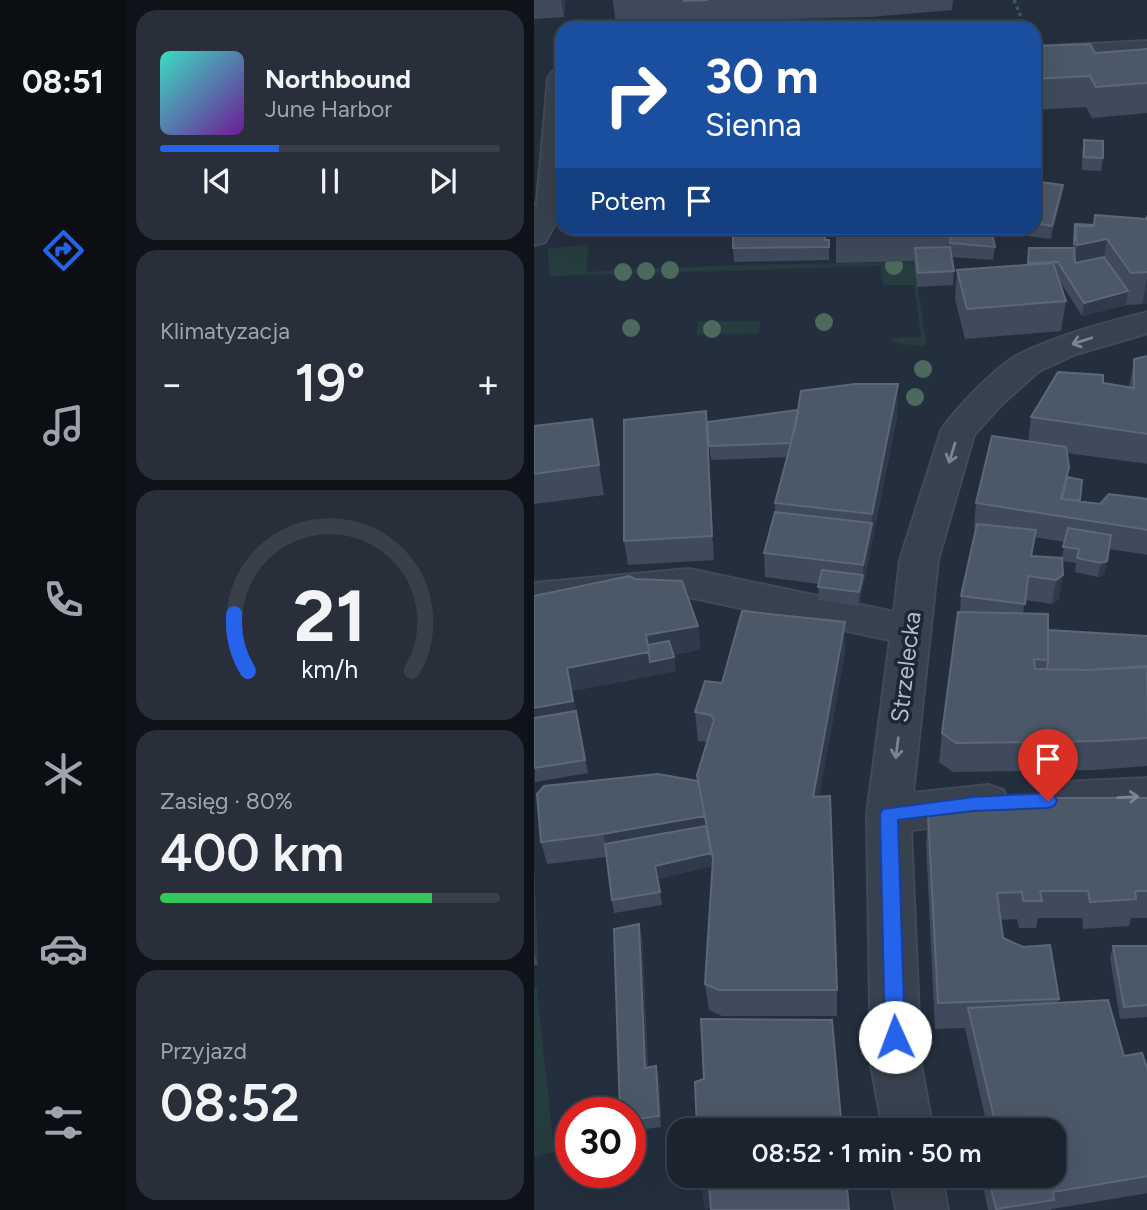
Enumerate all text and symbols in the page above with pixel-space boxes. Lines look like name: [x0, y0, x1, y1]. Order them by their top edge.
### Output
text: 30 m: [705, 46, 818, 105]
icon: right: [590, 49, 681, 140]
text: 08:51: [22, 63, 104, 101]
text: Northbound: [265, 63, 411, 95]
text: June Harbor: [265, 95, 392, 123]
text: Sienna: [705, 106, 802, 144]
icon: previous: [198, 162, 236, 200]
icon: pause: [311, 162, 349, 200]
icon: next: [424, 162, 462, 200]
icon: arrive: [680, 182, 718, 220]
text: Potem: [590, 185, 666, 217]
icon: directions: [39, 226, 88, 275]
text: Klimatyzacja: [160, 317, 290, 345]
one-way arrow: [1071, 336, 1093, 348]
text: 19°: [294, 352, 366, 414]
text: −: [160, 361, 184, 407]
text: +: [476, 361, 500, 407]
icon: music: [39, 401, 88, 450]
one-way arrow: [944, 442, 957, 464]
text: 21: [294, 572, 366, 659]
icon: phone: [39, 575, 88, 624]
street label: Strzelecka: [884, 610, 927, 724]
text: km/h: [301, 654, 359, 684]
pin: [1018, 729, 1078, 801]
one-way arrow: [890, 736, 903, 759]
icon: arrive: [1029, 740, 1067, 778]
icon: climate: [39, 749, 88, 798]
text: Zasięg · 80%: [160, 787, 293, 815]
one-way arrow: [1116, 790, 1139, 803]
text: 400 km: [160, 822, 344, 884]
icon: car: [39, 924, 88, 973]
position arrow: [858, 1000, 932, 1074]
text: Przyjazd: [160, 1037, 247, 1065]
text: 08:52: [160, 1072, 300, 1134]
speed limit sign: 30: [555, 1097, 646, 1188]
icon: filters: [39, 1098, 88, 1147]
text: 08:52 · 1 min · 50 m: [752, 1137, 981, 1169]

